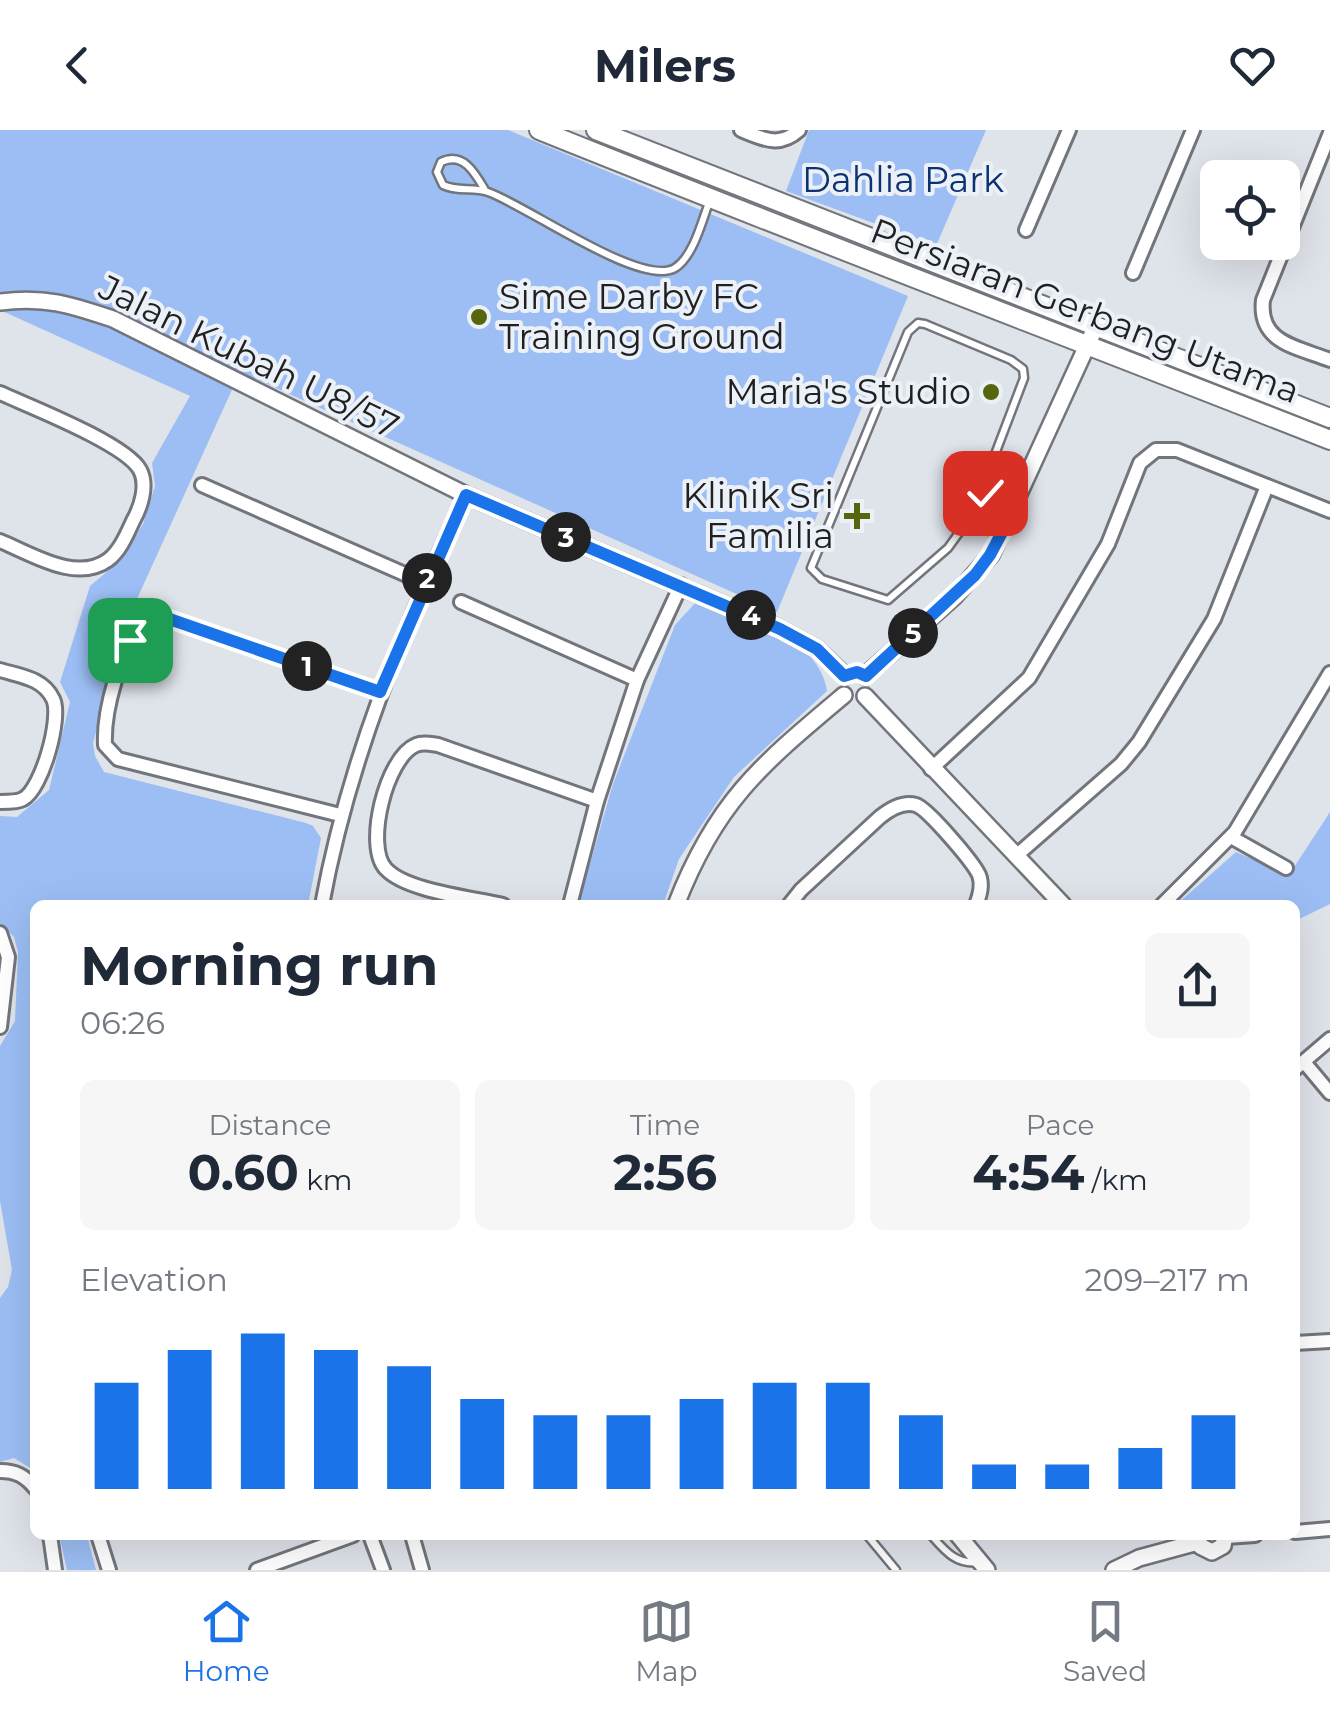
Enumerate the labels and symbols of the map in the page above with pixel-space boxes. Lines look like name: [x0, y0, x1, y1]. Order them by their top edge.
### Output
park label: Dahlia Park: [802, 158, 1004, 201]
street label: Persiaran Gerbang Utama: [865, 209, 1306, 412]
street label: Jalan Kubah U8/57: [92, 265, 406, 448]
place label: Sime Darby FC Training Ground: [499, 275, 785, 358]
marker: Sime Darby FC Training Ground: [468, 306, 490, 328]
place label: Maria's Studio: [725, 370, 971, 413]
marker: Maria's Studio: [980, 381, 1002, 403]
pin: [943, 451, 1028, 536]
place label: Klinik Sri Familia: [682, 474, 834, 557]
marker: Klinik Sri Familia: [844, 503, 870, 529]
pin: 3: [541, 512, 591, 562]
pin: 2: [402, 553, 452, 603]
pin: 4: [726, 590, 776, 640]
pin: [88, 598, 173, 683]
pin: 5: [888, 608, 938, 658]
pin: 1: [282, 641, 332, 691]

